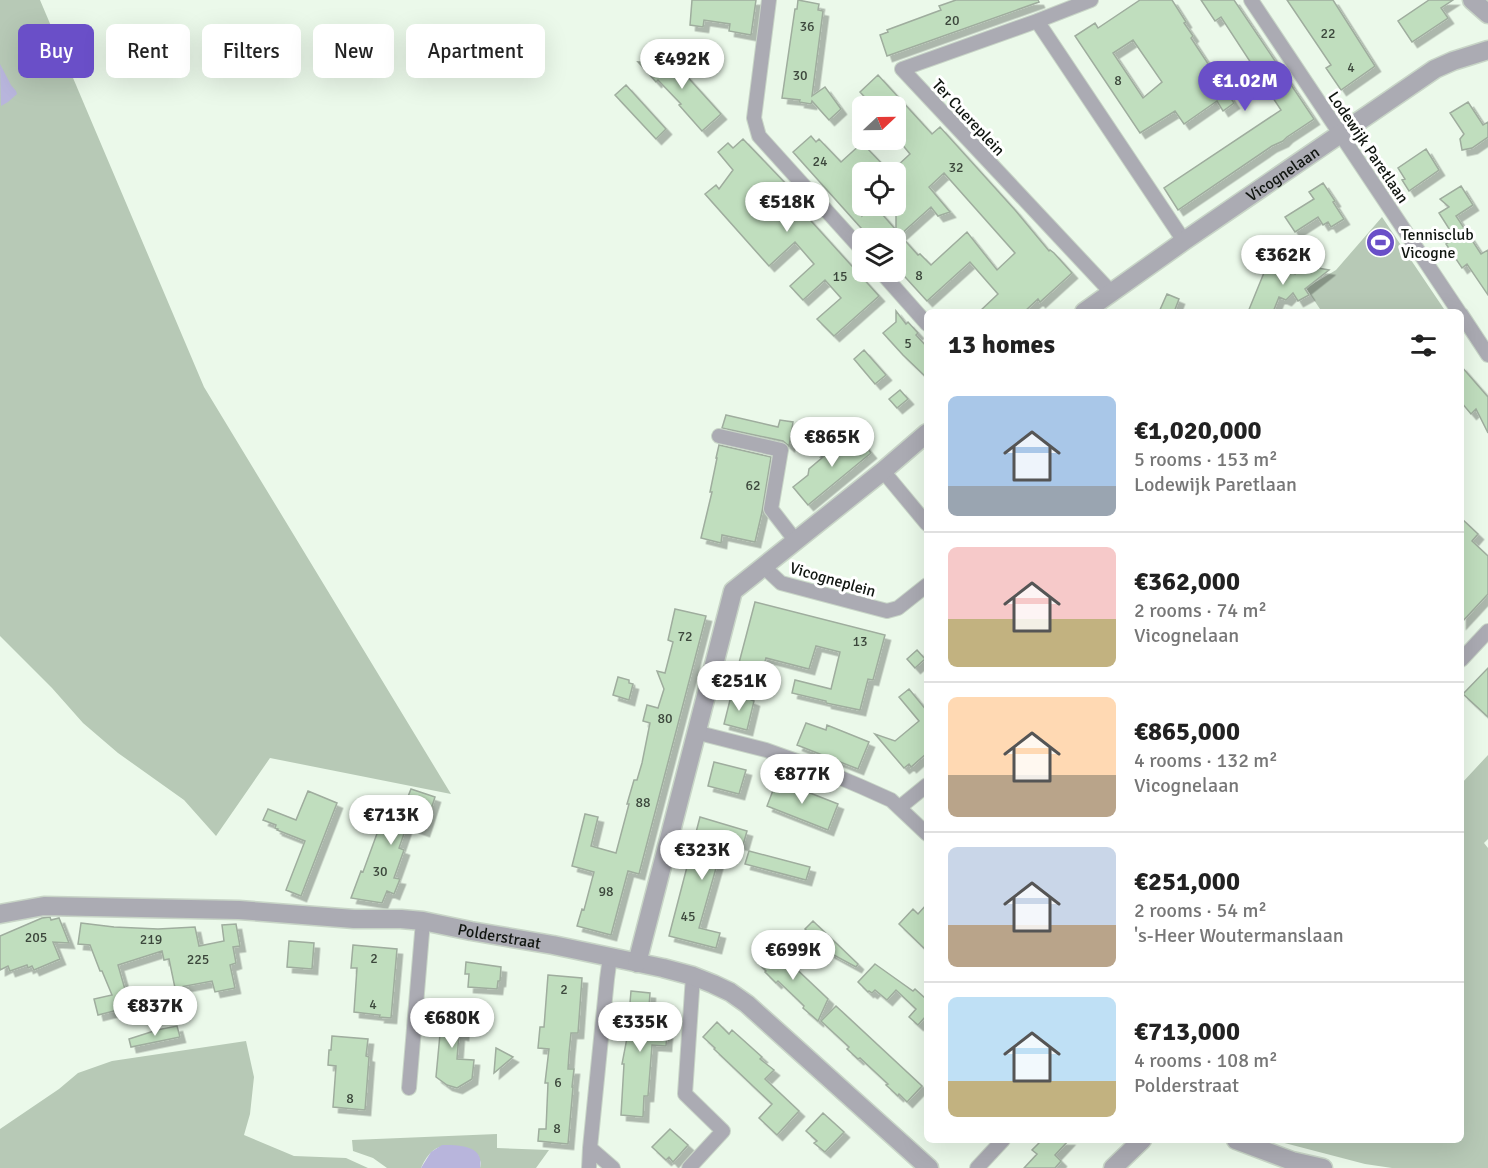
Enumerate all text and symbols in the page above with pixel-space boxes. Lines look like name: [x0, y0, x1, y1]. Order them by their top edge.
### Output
house number: 20: [944, 12, 960, 29]
house number: 36: [799, 18, 815, 35]
chip: Buy: [18, 24, 94, 78]
chip: Rent: [106, 24, 190, 78]
chip: Filters: [202, 24, 301, 78]
chip: New: [313, 24, 394, 78]
chip: Apartment: [406, 24, 545, 78]
house number: 22: [1320, 25, 1336, 42]
pin: €492K: [640, 39, 724, 90]
text: €492K: [654, 46, 710, 71]
house number: 4: [1347, 59, 1355, 76]
pin: €1.02M: [1196, 61, 1294, 112]
house number: 30: [792, 67, 808, 84]
text: €1.02M: [1212, 68, 1278, 93]
house number: 8: [1114, 72, 1122, 89]
street label: Ter Cuereplein: [928, 75, 1009, 160]
street label: Lodewijk Paretlaan: [1323, 88, 1413, 207]
north arrow: [852, 96, 906, 150]
map controls: [852, 96, 906, 282]
street label: Vicognelaan: [1243, 142, 1323, 206]
house number: 24: [812, 153, 828, 170]
house number: 32: [948, 159, 964, 176]
button: locate: [852, 162, 906, 216]
pin: €518K: [745, 182, 829, 233]
text: €518K: [759, 189, 815, 214]
place label: Tennisclub Vicogne: [1401, 225, 1474, 263]
sports icon: Tennisclub Vicogne: [1364, 227, 1396, 259]
button: layers: [852, 228, 906, 282]
pin: €362K: [1241, 235, 1325, 286]
text: €362K: [1255, 242, 1311, 267]
house number: 8: [915, 267, 923, 284]
house number: 15: [832, 268, 848, 285]
text: 13 homes: [948, 329, 1055, 361]
icon: filters: [1407, 329, 1440, 362]
house number: 5: [904, 335, 912, 352]
text: €1,020,000: [1134, 415, 1262, 447]
pin: €865K: [790, 417, 874, 468]
icon: home: [996, 420, 1068, 492]
text: €865K: [804, 424, 860, 449]
text: 5 rooms · 153 m²: [1134, 447, 1278, 472]
text: Lodewijk Paretlaan: [1134, 472, 1297, 497]
house number: 62: [745, 477, 761, 494]
street label: Vicogneplein: [787, 558, 878, 602]
text: €362,000: [1134, 566, 1240, 598]
icon: home: [996, 571, 1068, 643]
text: 2 rooms · 74 m²: [1134, 598, 1267, 623]
text: Vicognelaan: [1134, 623, 1239, 648]
house number: 72: [677, 628, 693, 645]
house number: 13: [852, 633, 868, 650]
pin: €251K: [697, 661, 781, 712]
text: €251K: [711, 668, 767, 693]
house number: 80: [657, 710, 673, 727]
text: €865,000: [1134, 716, 1240, 748]
icon: home: [996, 721, 1068, 793]
text: 4 rooms · 132 m²: [1134, 748, 1278, 773]
pin: €877K: [760, 754, 844, 805]
text: €877K: [774, 761, 830, 786]
text: Vicognelaan: [1134, 773, 1239, 798]
house number: 88: [635, 794, 651, 811]
pin: €713K: [349, 795, 433, 846]
text: €713K: [363, 802, 419, 827]
pin: €323K: [660, 830, 744, 881]
text: €323K: [674, 837, 730, 862]
house number: 30: [372, 863, 388, 880]
text: €251,000: [1134, 866, 1240, 898]
icon: home: [996, 871, 1068, 943]
house number: 98: [598, 883, 614, 900]
text: 2 rooms · 54 m²: [1134, 898, 1267, 923]
house number: 45: [680, 908, 696, 925]
street label: Polderstraat: [456, 919, 543, 954]
text: 's-Heer Woutermanslaan: [1134, 923, 1344, 948]
house number: 205: [25, 929, 47, 946]
pin: €699K: [751, 930, 835, 981]
house number: 219: [140, 931, 162, 948]
text: €699K: [765, 937, 821, 962]
house number: 2: [370, 950, 378, 967]
house number: 225: [187, 951, 209, 968]
house number: 2: [560, 981, 568, 998]
pin: €837K: [113, 986, 197, 1037]
text: €837K: [127, 993, 183, 1018]
house number: 4: [369, 996, 377, 1013]
pin: €680K: [410, 998, 494, 1049]
pin: €335K: [598, 1002, 682, 1053]
text: €680K: [424, 1005, 480, 1030]
text: €335K: [612, 1009, 668, 1034]
text: €713,000: [1134, 1016, 1240, 1048]
icon: home: [996, 1021, 1068, 1093]
text: 4 rooms · 108 m²: [1134, 1048, 1278, 1073]
text: Polderstraat: [1134, 1073, 1239, 1098]
house number: 6: [554, 1074, 562, 1091]
house number: 8: [346, 1090, 354, 1107]
house number: 8: [553, 1120, 561, 1137]

